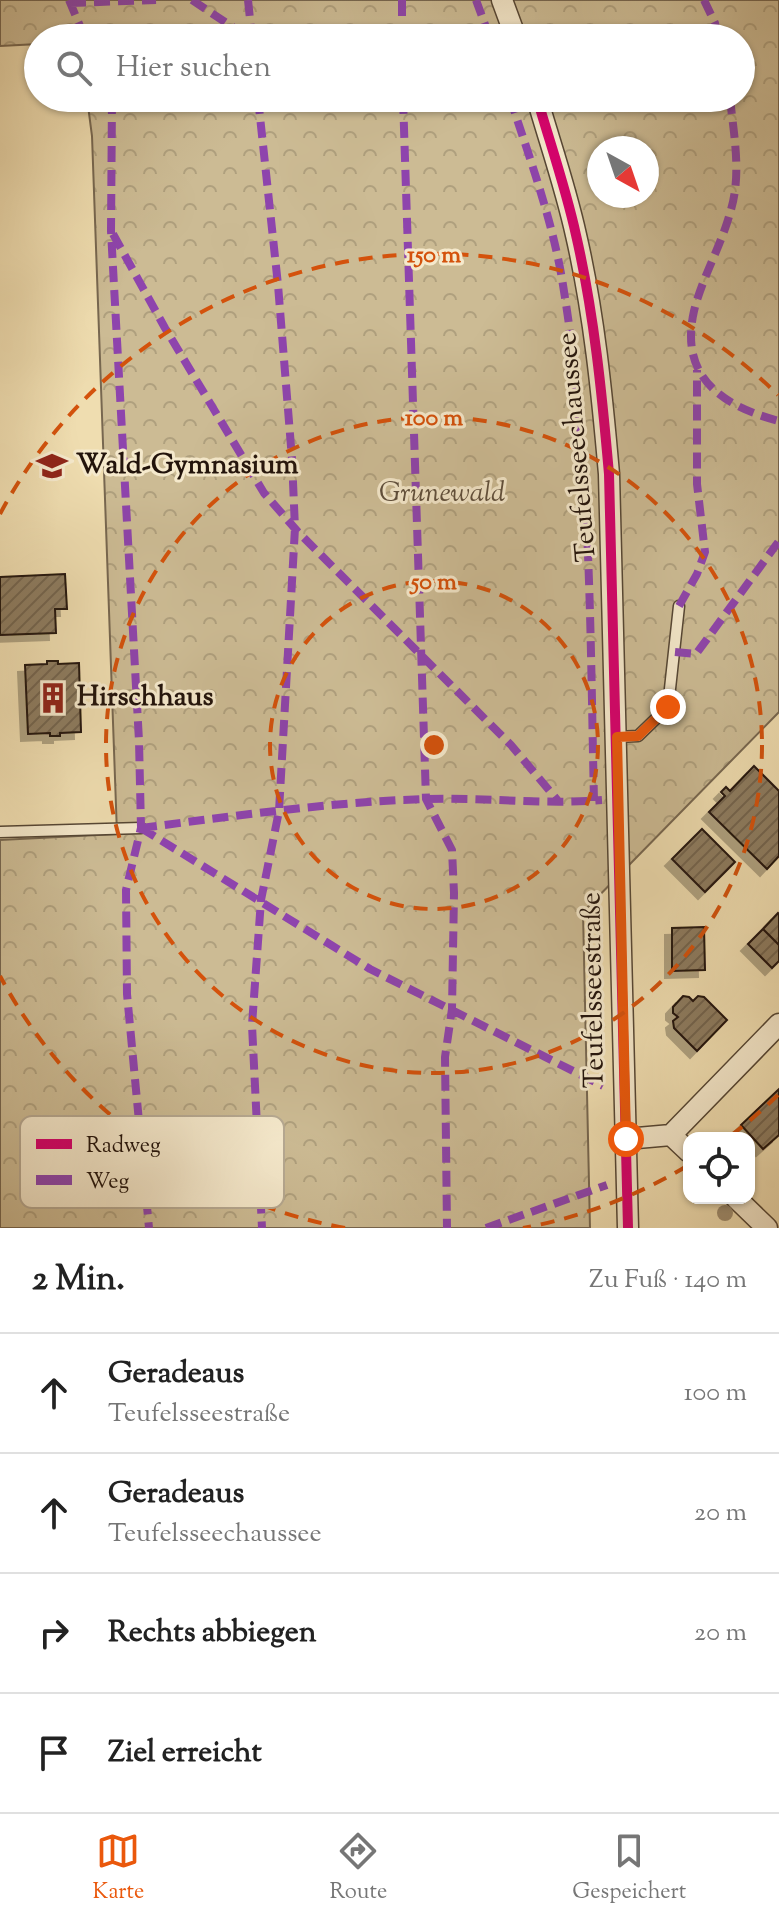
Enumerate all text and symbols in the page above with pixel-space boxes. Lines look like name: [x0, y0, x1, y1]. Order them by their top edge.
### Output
search box: [24, 24, 755, 112]
icon: search: [52, 46, 96, 90]
text: Hier suchen: [116, 47, 271, 90]
north arrow: [587, 136, 659, 208]
text: 150 m: [407, 239, 461, 273]
street label: Teufelsseechaussee: [548, 331, 608, 563]
text: 100 m: [405, 402, 463, 436]
place label: Wald-Gymnasium: [76, 446, 299, 486]
school or university icon: Wald-Gymnasium: [35, 449, 69, 483]
park label: Grunewald: [379, 474, 505, 514]
text: 50 m: [409, 566, 457, 600]
place label: Hirschhaus: [77, 678, 214, 718]
building icon: Hirschhaus: [36, 681, 70, 715]
route end: [650, 689, 686, 725]
centre of rings: [420, 731, 448, 759]
street label: Teufelsseestraße: [572, 892, 616, 1088]
legend: [20, 1116, 284, 1208]
route start: [608, 1121, 644, 1157]
text: Radweg: [86, 1131, 161, 1163]
map controls: [683, 1132, 755, 1204]
button: locate: [683, 1132, 755, 1204]
text: Weg: [86, 1167, 130, 1199]
text: 2 Min.: [32, 1256, 125, 1305]
text: Zu Fuß · 140 m: [589, 1262, 747, 1299]
text: Geradeaus: [108, 1353, 244, 1396]
icon: ahead: [32, 1371, 76, 1415]
text: 100 m: [684, 1375, 747, 1412]
text: Teufelsseestraße: [108, 1396, 290, 1433]
text: Geradeaus: [108, 1473, 244, 1516]
icon: ahead: [32, 1491, 76, 1535]
text: 20 m: [694, 1495, 747, 1532]
text: Teufelsseechaussee: [108, 1516, 322, 1553]
icon: right: [32, 1611, 76, 1655]
text: Rechts abbiegen: [108, 1612, 316, 1655]
text: 20 m: [694, 1615, 747, 1652]
icon: arrive: [32, 1731, 76, 1775]
text: Ziel erreicht: [108, 1732, 262, 1775]
tab: Karte: [93, 1829, 144, 1909]
tab: Route: [330, 1829, 387, 1909]
tab: Gespeichert: [572, 1829, 686, 1909]

